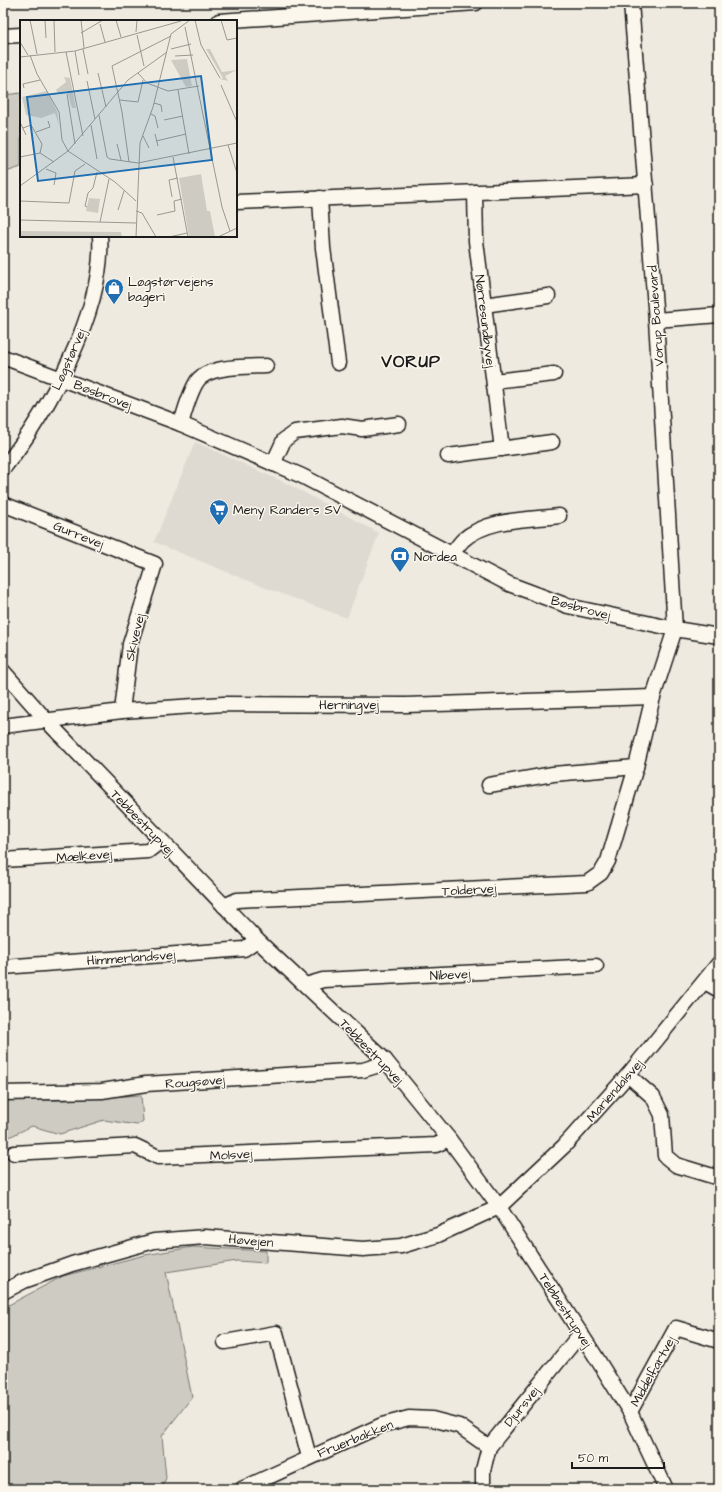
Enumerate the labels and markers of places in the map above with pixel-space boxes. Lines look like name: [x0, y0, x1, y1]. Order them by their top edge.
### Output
place label: Løgstørvejens bageri: [128, 273, 214, 307]
shop icon: Løgstørvejens bageri: [103, 277, 125, 305]
supermarket icon: Meny Randers SV: [208, 498, 230, 526]
place label: Meny Randers SV: [233, 501, 341, 520]
bank icon: Nordea: [389, 545, 411, 573]
place label: Nordea: [414, 548, 457, 566]

